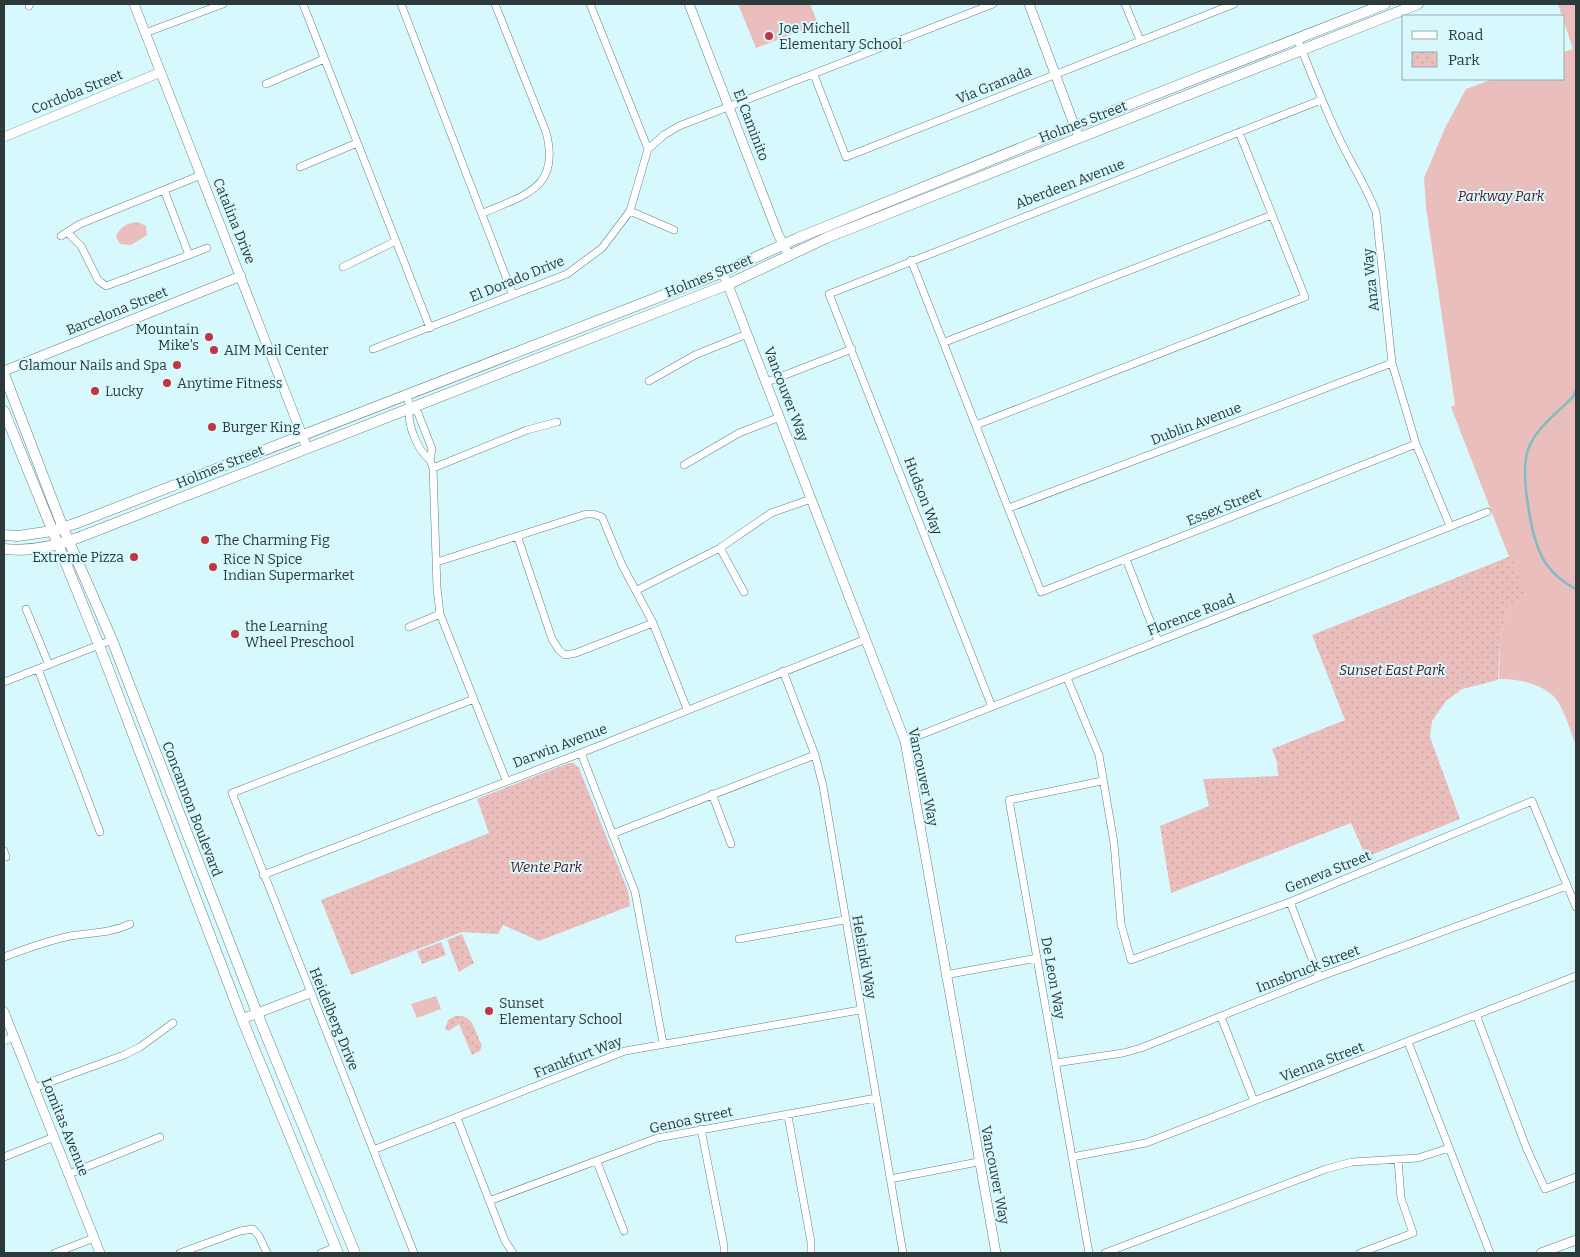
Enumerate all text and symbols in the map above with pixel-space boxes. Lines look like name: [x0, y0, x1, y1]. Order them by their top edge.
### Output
legend: [1402, 15, 1565, 80]
place label: Joe Michell Elementary School: [778, 20, 902, 53]
text: Road: [1448, 26, 1483, 44]
marker: Joe Michell Elementary School: [763, 30, 775, 42]
text: Park: [1448, 51, 1480, 69]
street label: Via Granada: [954, 62, 1034, 108]
street label: Cordoba Street: [29, 66, 125, 118]
street label: El Caminito: [730, 87, 772, 163]
street label: Holmes Street: [1037, 97, 1129, 147]
street label: Aberdeen Avenue: [1013, 155, 1127, 213]
street label: Catalina Drive: [209, 176, 259, 266]
park label: Parkway Park: [1458, 188, 1545, 205]
street label: Anza Way: [1359, 247, 1383, 312]
street label: Holmes Street: [663, 251, 755, 301]
street label: El Dorado Drive: [467, 252, 567, 306]
street label: Barcelona Street: [64, 283, 170, 339]
place label: Mountain Mike's: [136, 321, 199, 354]
marker: Mountain Mike's: [203, 331, 215, 343]
place label: AIM Mail Center: [224, 342, 329, 359]
marker: AIM Mail Center: [208, 344, 220, 356]
street label: Vancouver Way: [760, 344, 812, 444]
place label: Glamour Nails and Spa: [18, 357, 167, 374]
marker: Glamour Nails and Spa: [171, 359, 183, 371]
place label: Anytime Fitness: [177, 375, 282, 392]
marker: Anytime Fitness: [161, 377, 173, 389]
place label: Lucky: [105, 383, 144, 400]
marker: Lucky: [89, 385, 101, 397]
street label: Dublin Avenue: [1148, 399, 1244, 449]
place label: Burger King: [222, 419, 300, 436]
marker: Burger King: [206, 421, 218, 433]
street label: Holmes Street: [174, 442, 266, 492]
street label: Hudson Way: [900, 455, 946, 538]
street label: Essex Street: [1184, 484, 1264, 530]
place label: The Charming Fig: [215, 532, 330, 549]
marker: The Charming Fig: [199, 534, 211, 546]
place label: Extreme Pizza: [32, 549, 124, 566]
marker: Extreme Pizza: [128, 551, 140, 563]
place label: Rice N Spice Indian Supermarket: [223, 551, 354, 584]
marker: Rice N Spice Indian Supermarket: [207, 561, 219, 573]
street label: Florence Road: [1145, 590, 1237, 640]
place label: the Learning Wheel Preschool: [245, 618, 354, 651]
marker: the Learning Wheel Preschool: [229, 628, 241, 640]
park label: Sunset East Park: [1339, 662, 1446, 679]
street label: Darwin Avenue: [510, 720, 610, 772]
street label: Vancouver Way: [904, 726, 942, 828]
street label: Concannon Boulevard: [158, 739, 226, 879]
street label: Geneva Street: [1282, 847, 1374, 897]
park label: Wente Park: [510, 859, 583, 876]
street label: Helsinki Way: [848, 914, 880, 1001]
street label: De Leon Way: [1037, 936, 1069, 1021]
street label: Innsbruck Street: [1254, 941, 1362, 997]
street label: Heidelberg Drive: [306, 965, 362, 1073]
place label: Sunset Elementary School: [499, 995, 622, 1028]
marker: Sunset Elementary School: [483, 1005, 495, 1017]
street label: Frankfurt Way: [532, 1032, 625, 1082]
street label: Vienna Street: [1278, 1038, 1366, 1086]
street label: Lomitas Avenue: [38, 1075, 92, 1179]
street label: Genoa Street: [648, 1103, 734, 1137]
street label: Vancouver Way: [977, 1124, 1013, 1226]

